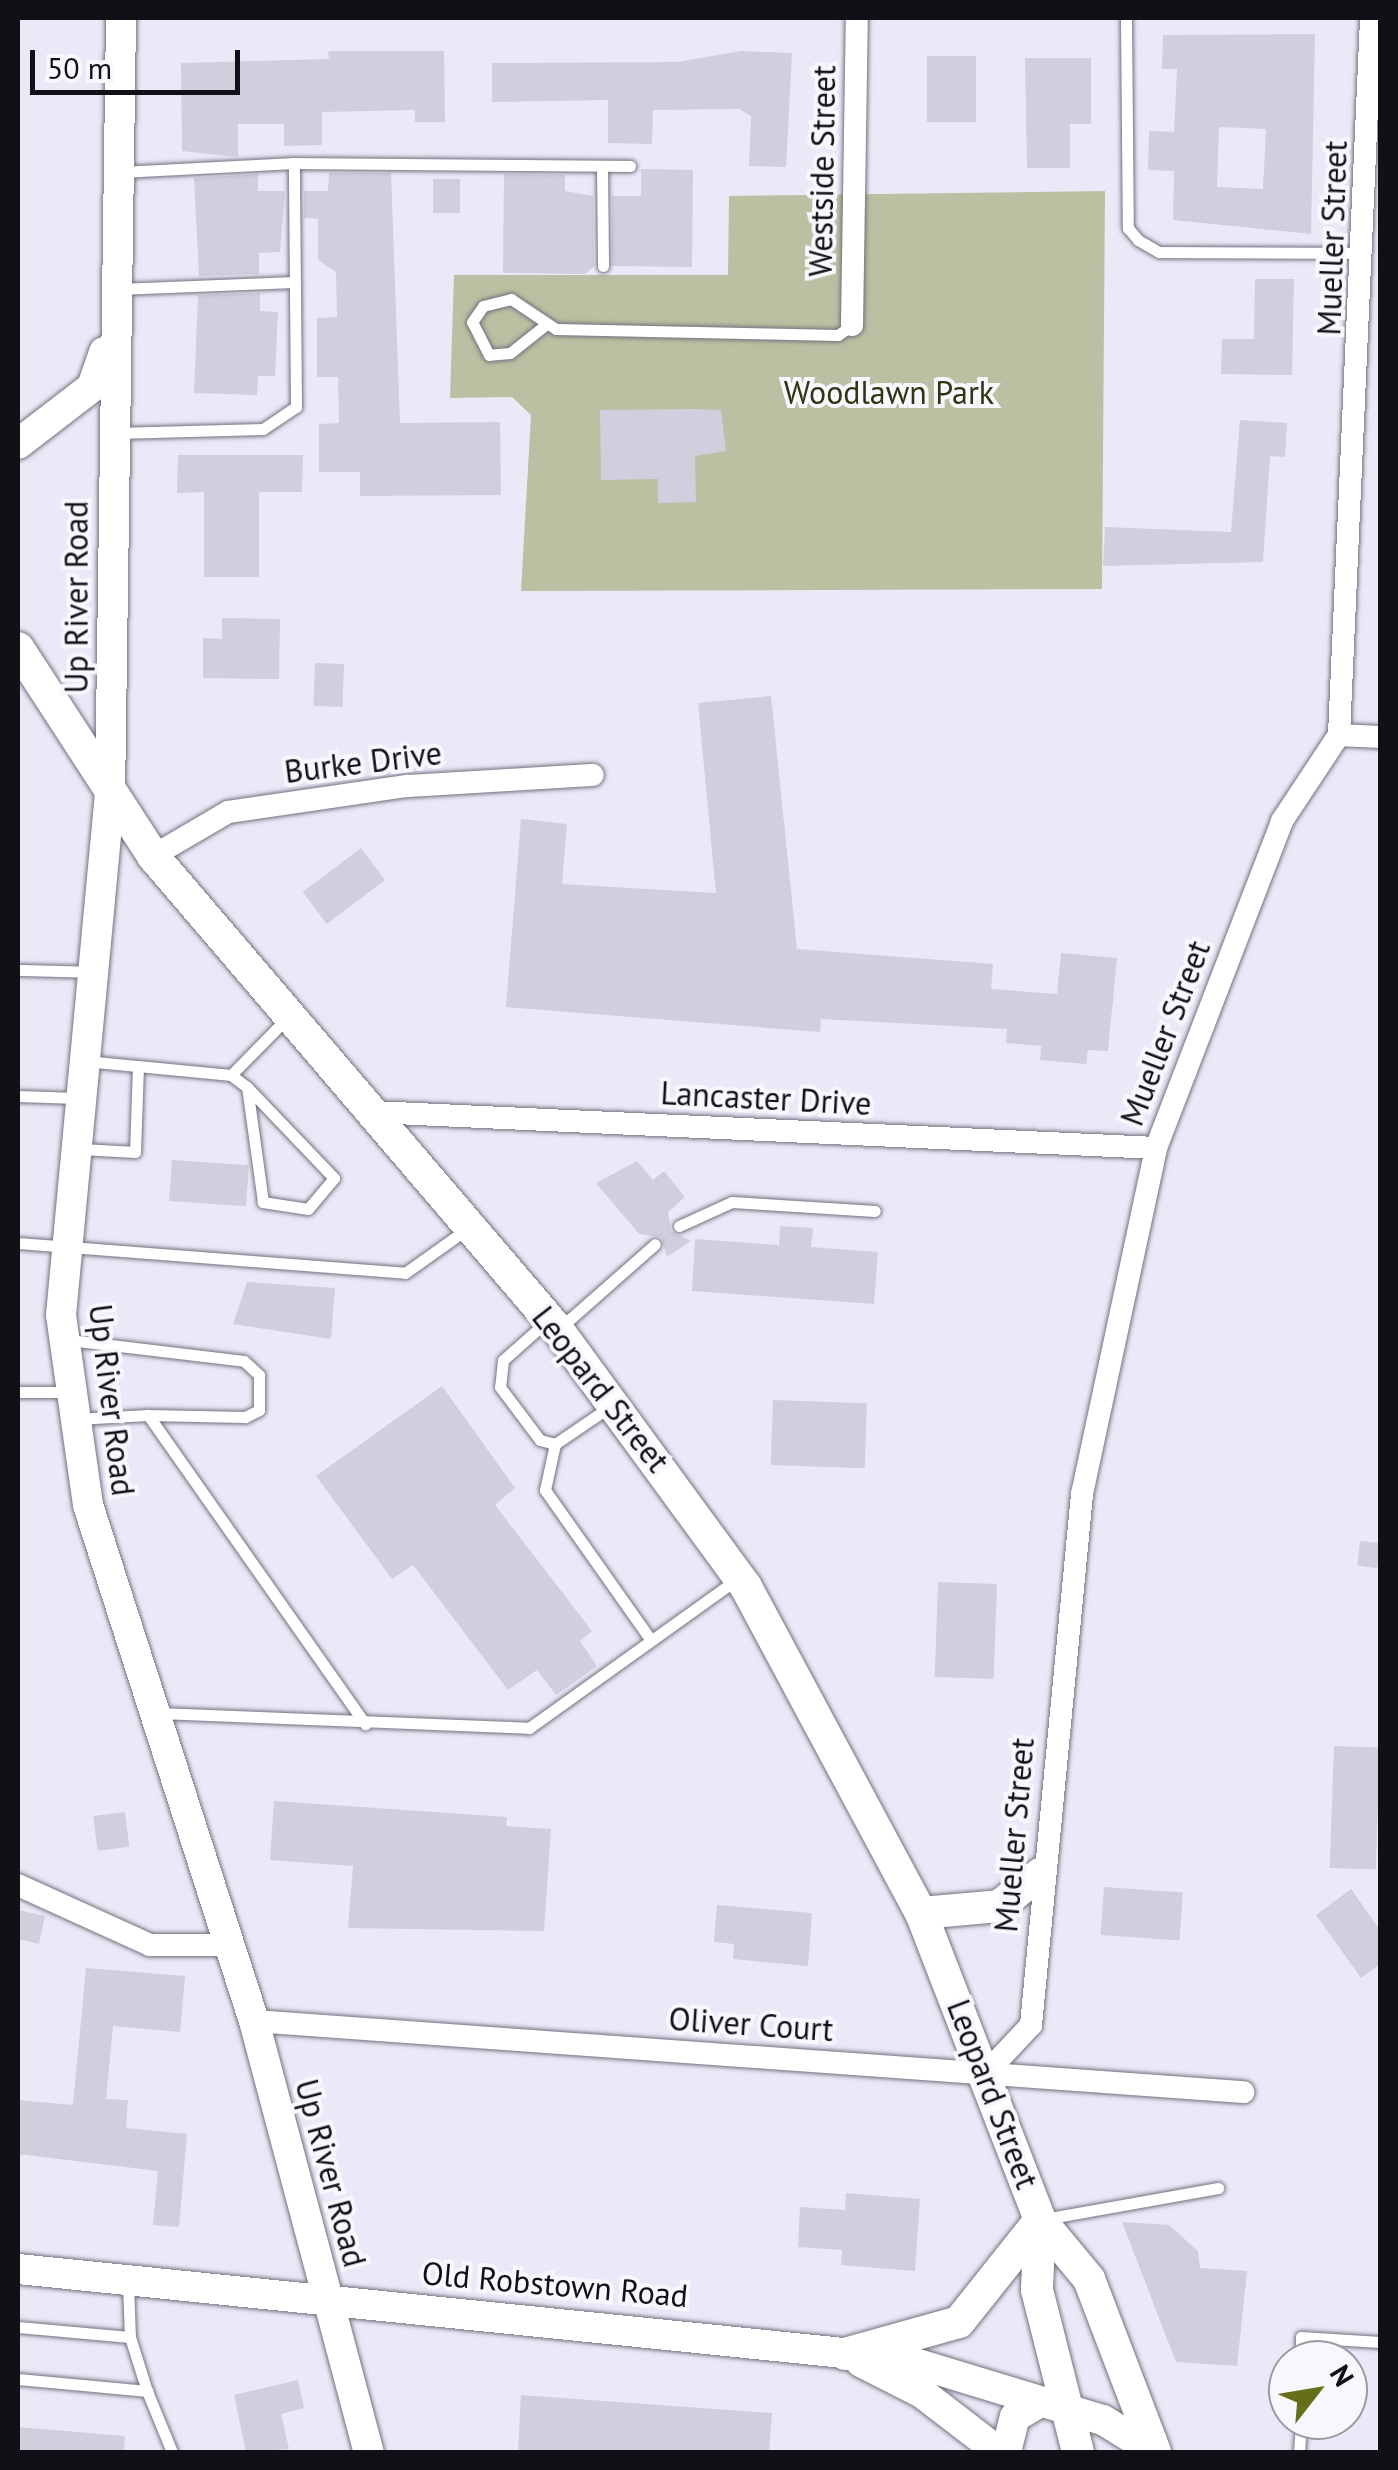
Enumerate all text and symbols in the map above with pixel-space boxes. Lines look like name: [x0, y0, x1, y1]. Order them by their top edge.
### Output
scale bar: [35, 30, 245, 92]
text: 50 m: [47, 48, 112, 87]
street label: Westside Street: [801, 65, 843, 277]
street label: Mueller Street: [1309, 140, 1355, 336]
park label: Woodlawn Park: [784, 373, 994, 411]
street label: Up River Road: [57, 501, 95, 693]
street label: Burke Drive: [282, 733, 444, 791]
street label: Mueller Street: [1112, 935, 1218, 1131]
street label: Lancaster Drive: [660, 1073, 872, 1123]
street label: Leopard Street: [525, 1299, 677, 1479]
street label: Up River Road: [81, 1302, 143, 1498]
street label: Mueller Street: [986, 1736, 1042, 1934]
street label: Leopard Street: [939, 1994, 1047, 2194]
street label: Oliver Court: [667, 1999, 835, 2049]
street label: Up River Road: [287, 2075, 375, 2271]
street label: Old Robstown Road: [420, 2253, 690, 2315]
north arrow: [1268, 2340, 1368, 2440]
text: N: [1322, 2358, 1363, 2393]

